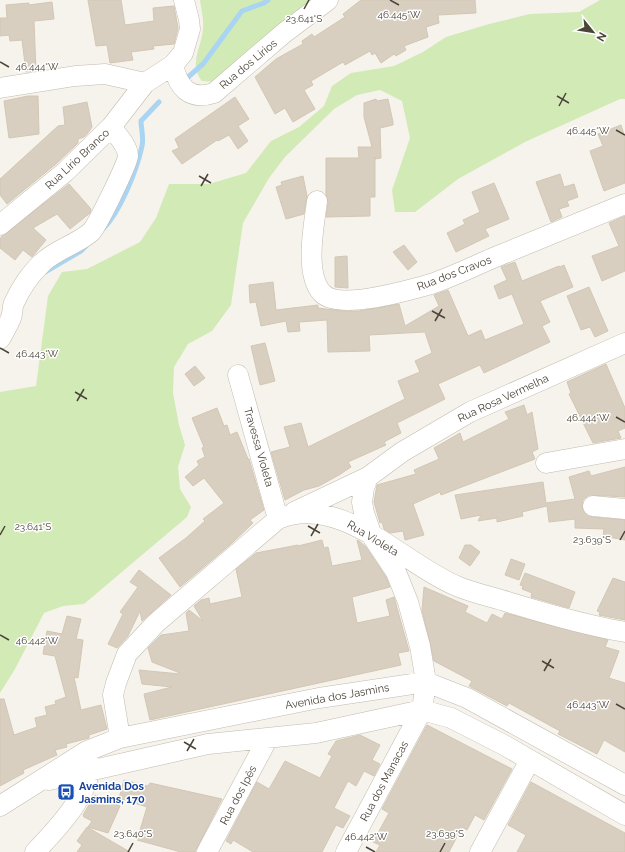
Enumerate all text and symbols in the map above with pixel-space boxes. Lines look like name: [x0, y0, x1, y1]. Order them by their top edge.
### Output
text: 46.445°W: [378, 9, 421, 20]
north arrow: [573, 12, 613, 52]
text: 23.641°S: [286, 13, 322, 24]
text: N: [593, 30, 609, 44]
street label: Rua dos Lirios: [217, 37, 280, 92]
text: 46.444°W: [16, 61, 59, 72]
text: 46.445°W: [567, 125, 610, 136]
street label: Rua Lírio Branco: [43, 126, 112, 192]
street label: Rua dos Cravos: [415, 253, 493, 294]
text: 46.443°W: [16, 348, 59, 359]
street label: Rua Rosa Vermelha: [456, 372, 551, 425]
street label: Travessa Violeta: [241, 406, 276, 488]
text: 46.444°W: [567, 412, 610, 423]
street label: Rua Violeta: [345, 518, 401, 559]
text: 23.641°S: [15, 521, 51, 532]
text: 23.639°S: [573, 534, 611, 545]
text: 46.442°W: [16, 635, 59, 646]
street label: Avenida dos Jasmins: [284, 681, 390, 712]
text: 46.443°W: [567, 699, 610, 710]
street label: Rua dos Manacas: [358, 739, 411, 824]
street label: Rua dos Ipês: [217, 763, 259, 827]
place label: Avenida Dos Jasmins, 170: [79, 780, 145, 806]
bus stop icon: Avenida Dos Jasmins, 170: [56, 782, 76, 802]
text: 23.640°S: [114, 828, 152, 839]
text: 23.639°S: [426, 828, 464, 839]
text: 46.442°W: [345, 831, 388, 842]

